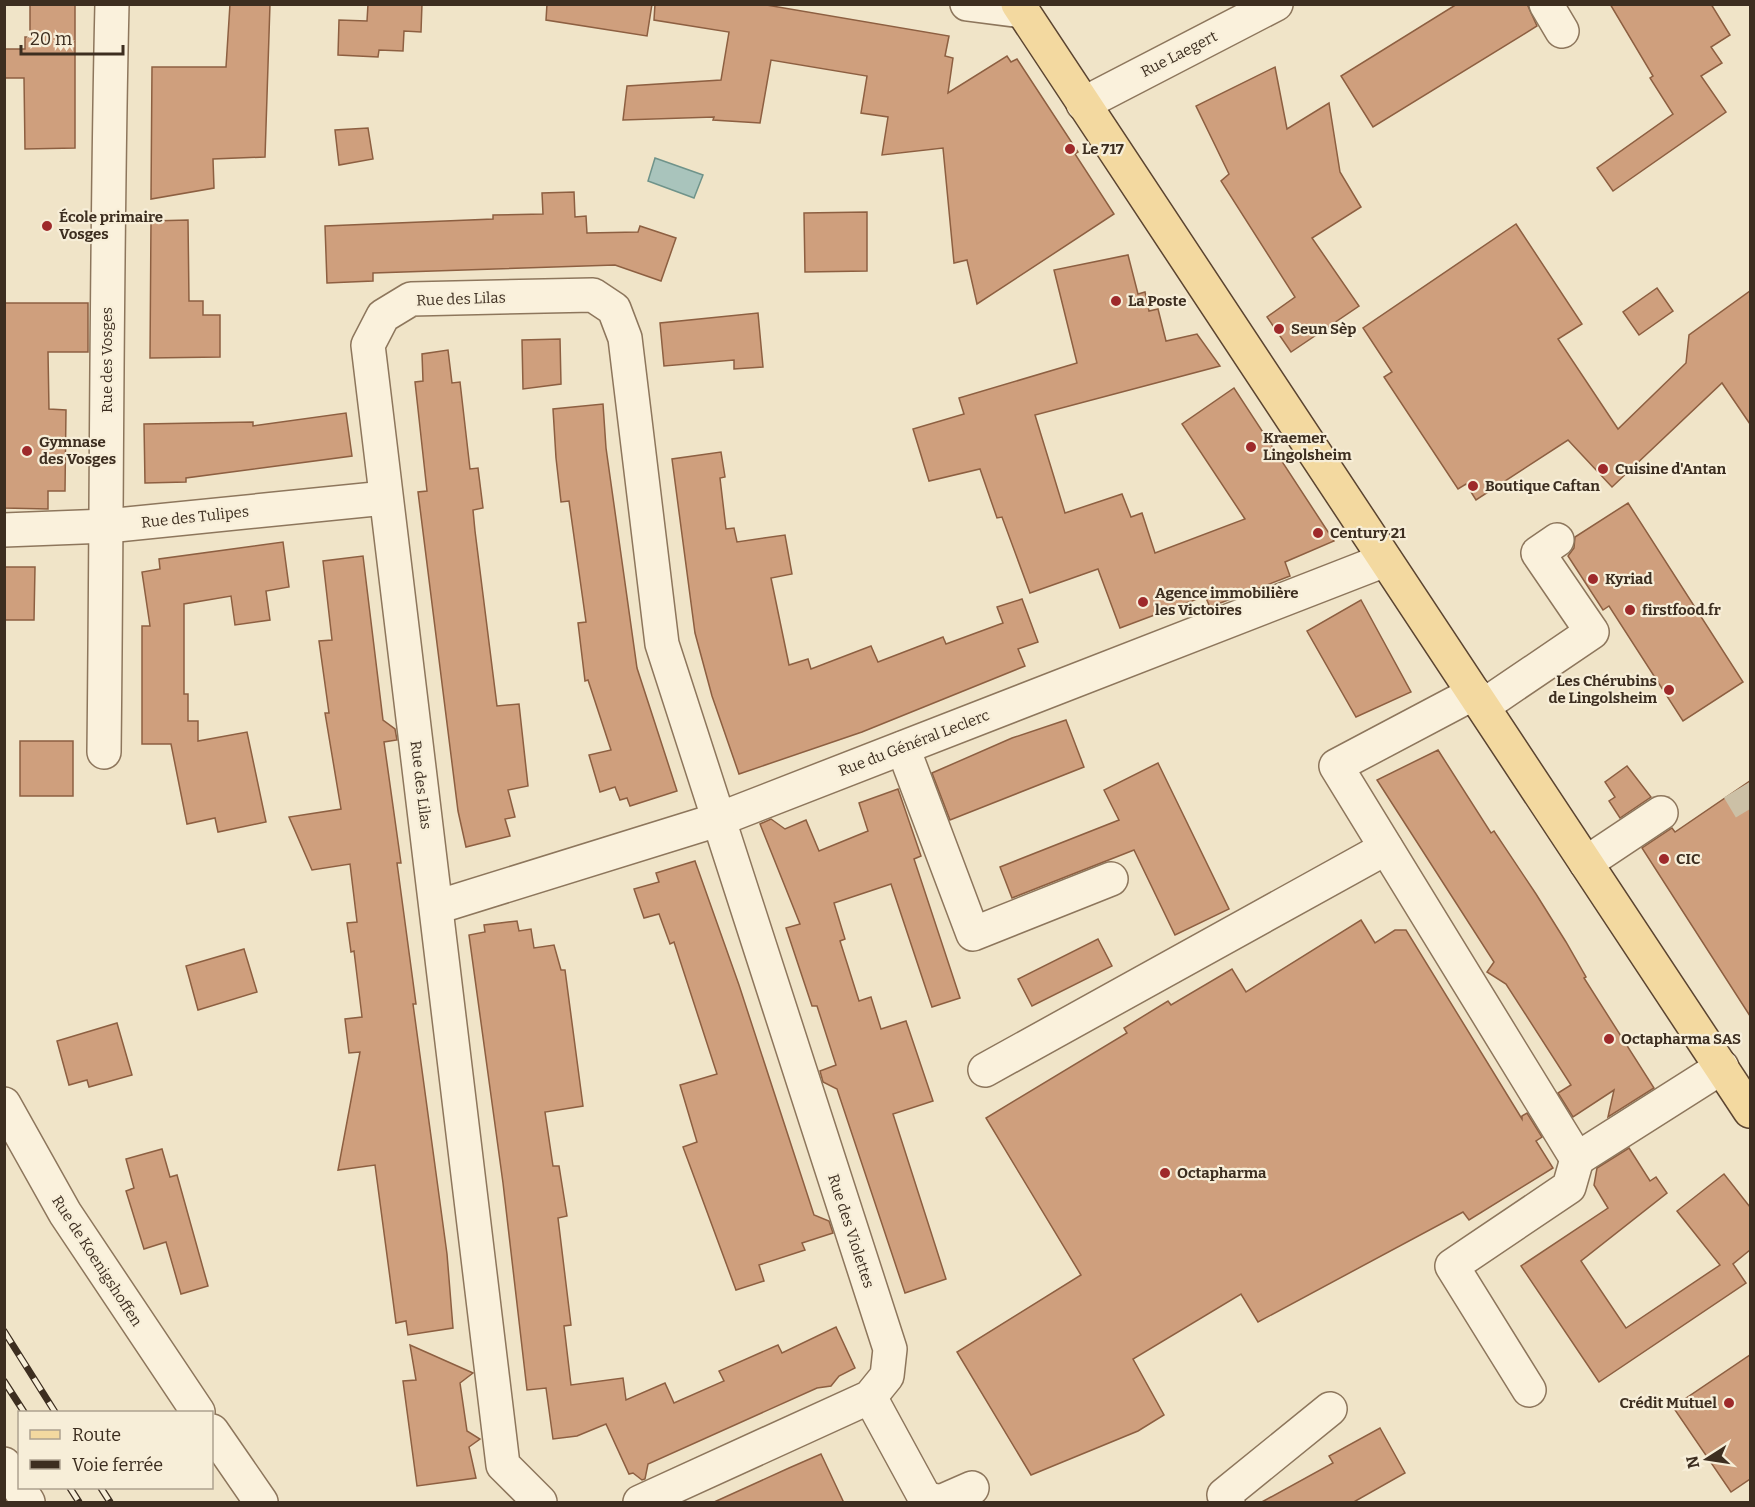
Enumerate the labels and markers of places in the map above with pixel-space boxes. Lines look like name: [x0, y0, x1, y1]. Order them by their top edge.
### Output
place label: Le 717: [1082, 140, 1124, 158]
marker: Le 717: [1063, 142, 1077, 156]
place label: École primaire Vosges: [59, 208, 163, 243]
marker: École primaire Vosges: [40, 219, 54, 233]
place label: La Poste: [1128, 292, 1186, 310]
marker: La Poste: [1109, 294, 1123, 308]
place label: Seun Sèp: [1291, 320, 1356, 338]
marker: Seun Sèp: [1272, 322, 1286, 336]
place label: Kraemer Lingolsheim: [1263, 429, 1352, 464]
place label: Gymnase des Vosges: [39, 433, 116, 468]
marker: Kraemer Lingolsheim: [1244, 440, 1258, 454]
marker: Gymnase des Vosges: [20, 444, 34, 458]
place label: Cuisine d'Antan: [1615, 460, 1727, 478]
marker: Cuisine d'Antan: [1596, 462, 1610, 476]
place label: Boutique Caftan: [1485, 477, 1600, 495]
marker: Boutique Caftan: [1466, 479, 1480, 493]
place label: Century 21: [1330, 524, 1406, 542]
marker: Century 21: [1311, 526, 1325, 540]
place label: Kyriad: [1605, 570, 1652, 588]
marker: Kyriad: [1586, 572, 1600, 586]
place label: Agence immobilière les Victoires: [1155, 584, 1298, 619]
marker: Agence immobilière les Victoires: [1136, 595, 1150, 609]
place label: firstfood.fr: [1642, 601, 1721, 619]
marker: firstfood.fr: [1623, 603, 1637, 617]
place label: Les Chérubins de Lingolsheim: [1548, 672, 1658, 707]
marker: Les Chérubins de Lingolsheim: [1662, 683, 1676, 697]
place label: CIC: [1676, 850, 1700, 868]
marker: CIC: [1657, 852, 1671, 866]
place label: Octapharma SAS: [1621, 1030, 1741, 1048]
marker: Octapharma SAS: [1602, 1032, 1616, 1046]
place label: Octapharma: [1177, 1164, 1267, 1182]
marker: Octapharma: [1158, 1166, 1172, 1180]
place label: Crédit Mutuel: [1619, 1394, 1717, 1412]
marker: Crédit Mutuel: [1722, 1396, 1736, 1410]

